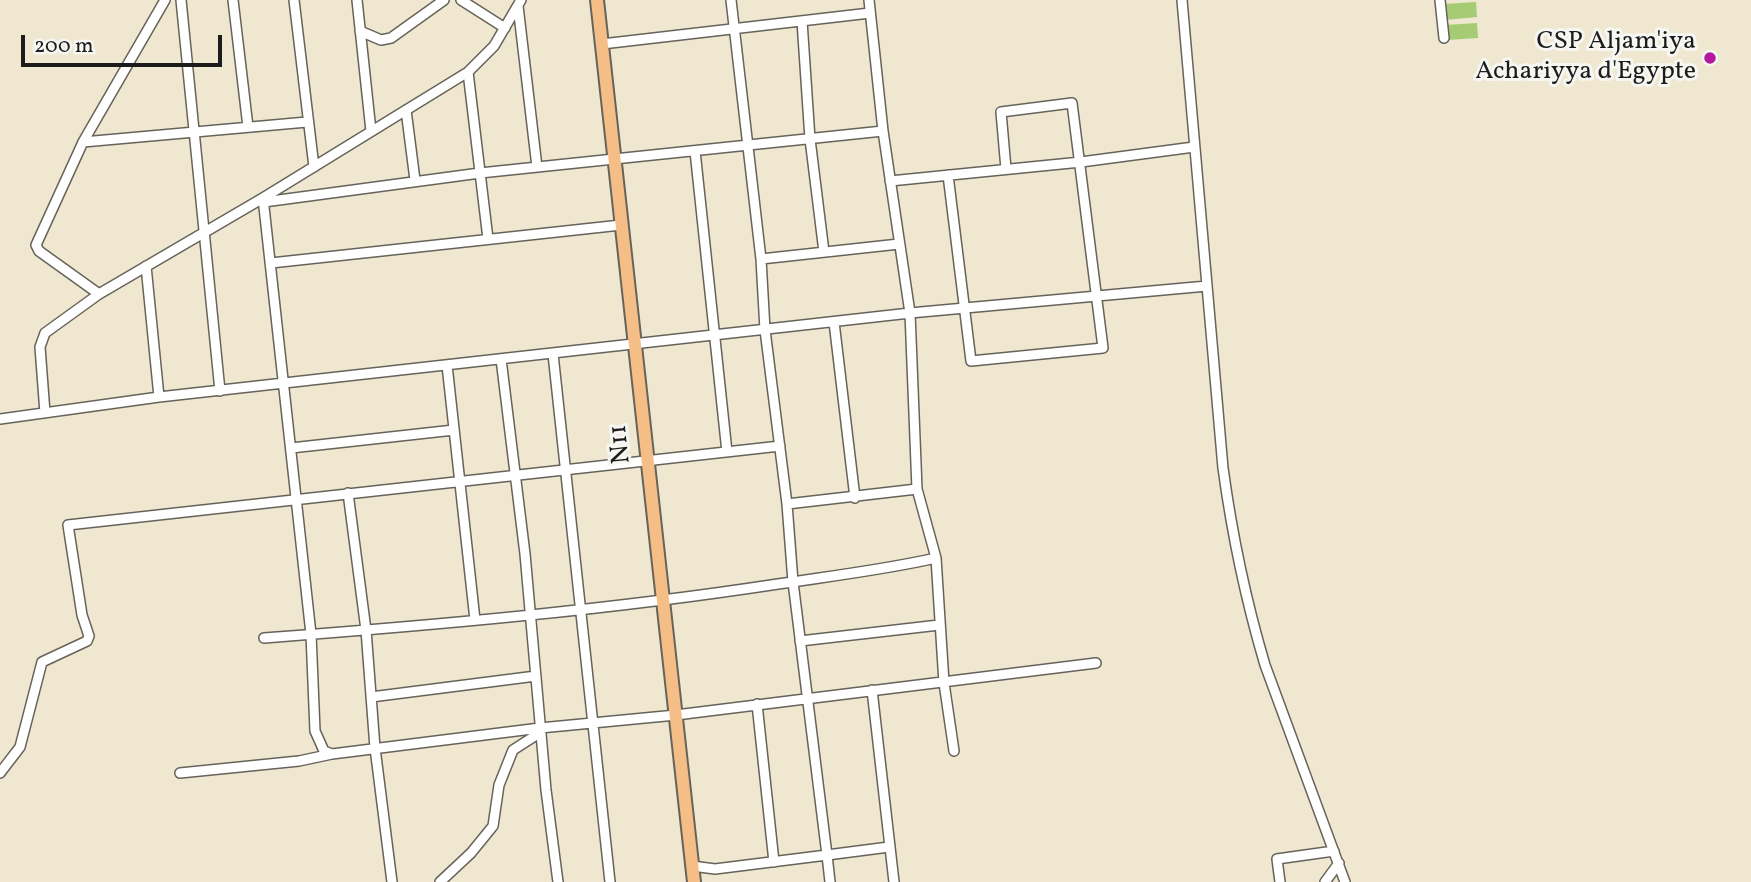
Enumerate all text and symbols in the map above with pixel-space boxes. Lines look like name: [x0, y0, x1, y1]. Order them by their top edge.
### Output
scale bar: [24, 21, 226, 65]
place label: CSP Aljam'iya Achariyya d'Egypte: [1475, 27, 1696, 88]
text: 200 m: [34, 32, 94, 61]
marker: CSP Aljam'iya Achariyya d'Egypte: [1702, 50, 1718, 66]
street label: N11: [604, 423, 640, 465]

